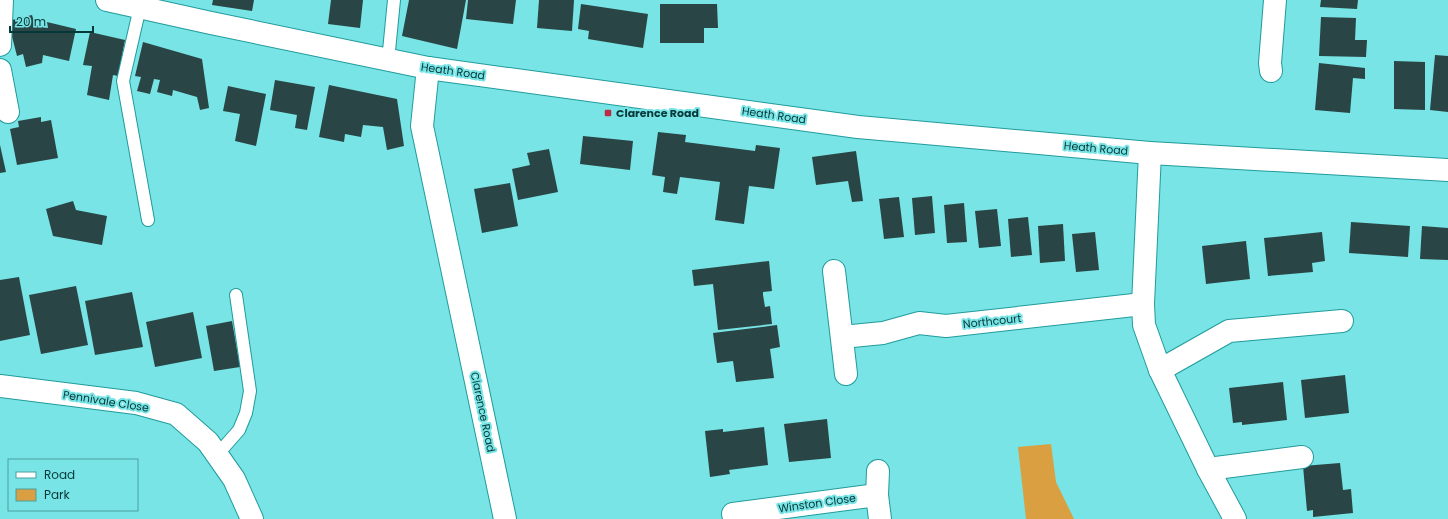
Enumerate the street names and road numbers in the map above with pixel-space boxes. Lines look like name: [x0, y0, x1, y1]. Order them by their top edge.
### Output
street label: Heath Road: [420, 59, 486, 83]
street label: Heath Road: [741, 103, 807, 127]
street label: Heath Road: [1063, 137, 1129, 159]
street label: Northcourt: [962, 310, 1022, 332]
street label: Clarence Road: [467, 370, 499, 454]
street label: Pennivale Close: [62, 386, 150, 416]
street label: Winston Close: [777, 490, 857, 516]

